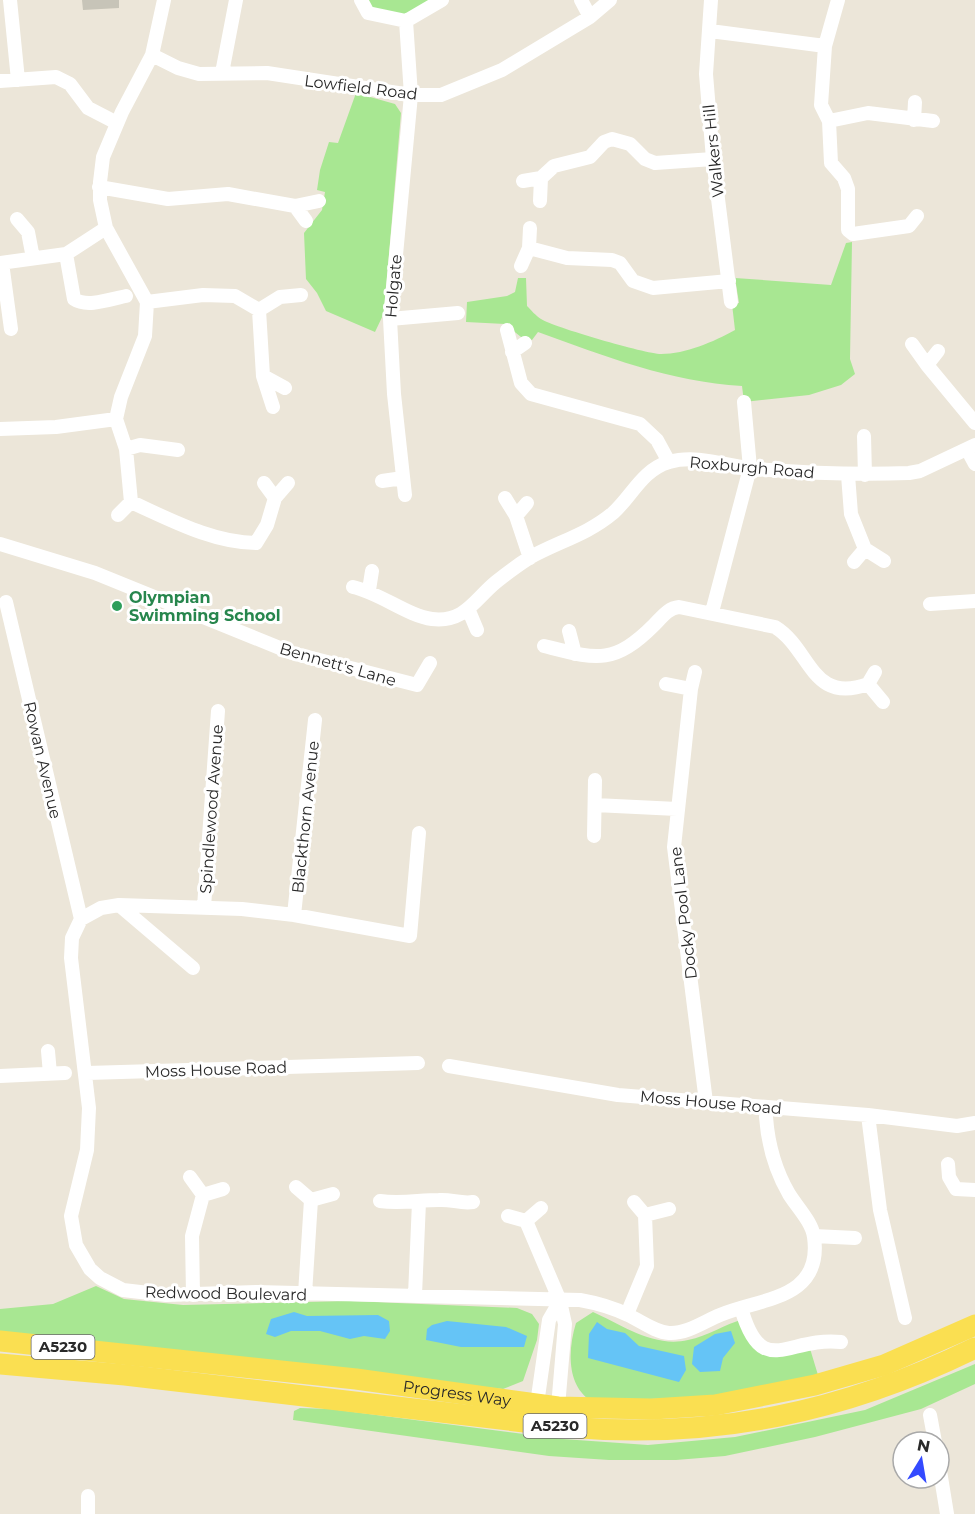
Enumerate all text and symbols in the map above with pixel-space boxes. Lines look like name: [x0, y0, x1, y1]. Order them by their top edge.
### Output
street label: Lowfield Road: [303, 71, 419, 104]
street label: Walkers Hill: [699, 103, 728, 199]
street label: Holgate: [381, 254, 406, 319]
street label: Roxburgh Road: [689, 453, 815, 482]
place label: Olympian Swimming School: [129, 588, 281, 625]
marker: Olympian Swimming School: [110, 599, 124, 613]
street label: Bennett's Lane: [277, 639, 398, 690]
street label: Rowan Avenue: [20, 700, 65, 821]
street label: Spindlewood Avenue: [196, 724, 227, 894]
street label: Blackthorn Avenue: [288, 740, 323, 894]
street label: Docky Pool Lane: [666, 846, 701, 980]
street label: Moss House Road: [145, 1058, 288, 1081]
street label: Moss House Road: [639, 1087, 783, 1118]
street label: Redwood Boulevard: [145, 1283, 307, 1304]
road number: A5230: [32, 1335, 94, 1359]
street label: Progress Way: [402, 1377, 512, 1410]
road number: A5230: [524, 1414, 586, 1438]
north arrow: [891, 1430, 951, 1490]
text: N: [916, 1435, 932, 1456]

